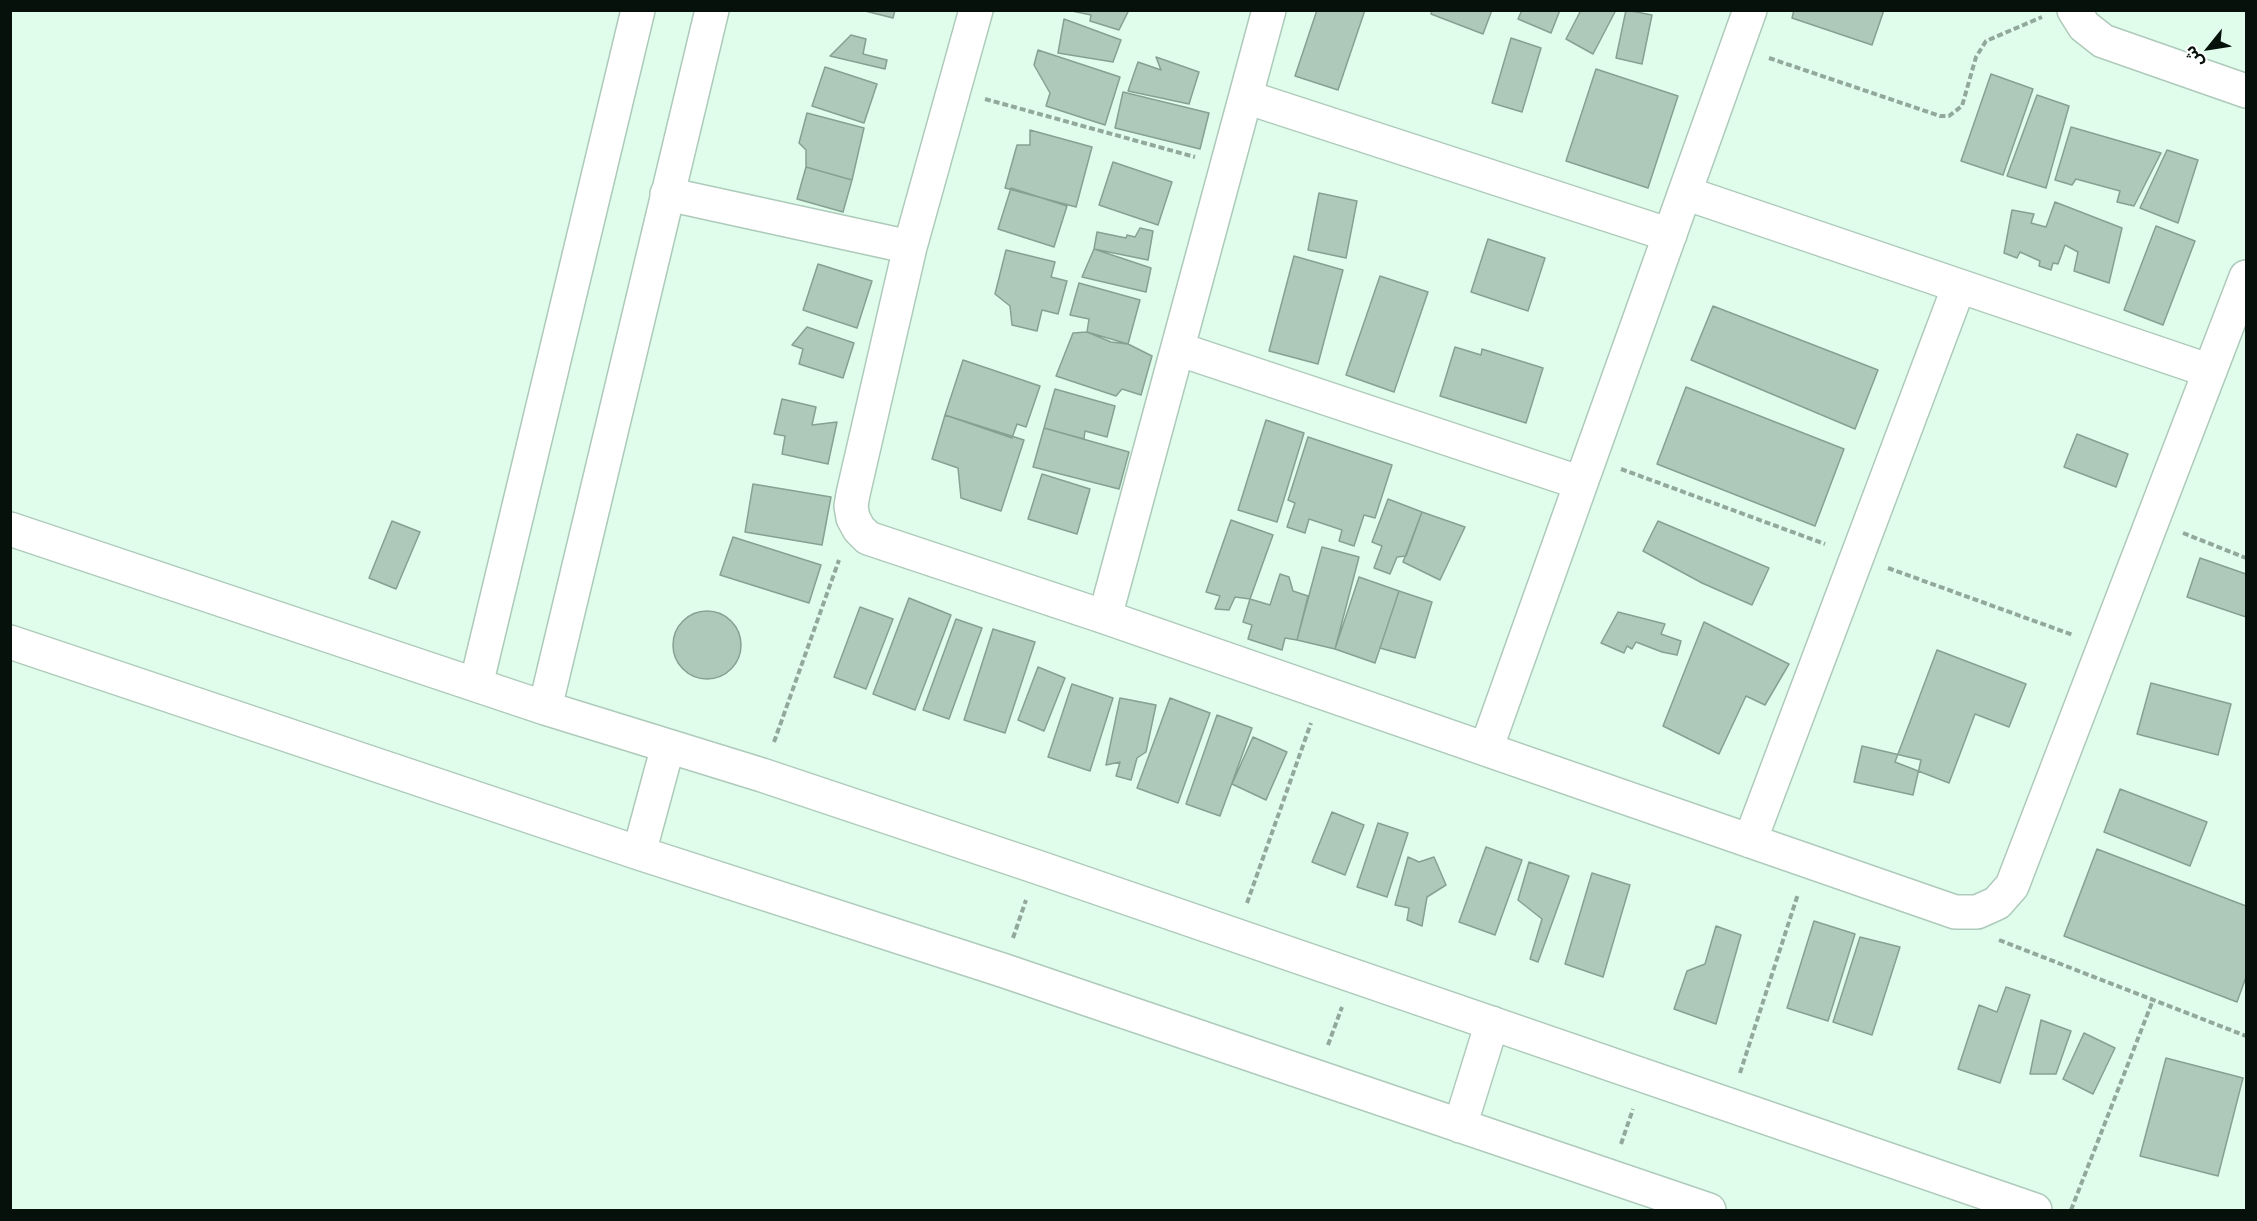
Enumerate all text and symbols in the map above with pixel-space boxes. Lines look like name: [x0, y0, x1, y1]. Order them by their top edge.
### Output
north arrow: [2179, 18, 2239, 78]
text: ش: [2178, 42, 2208, 72]

